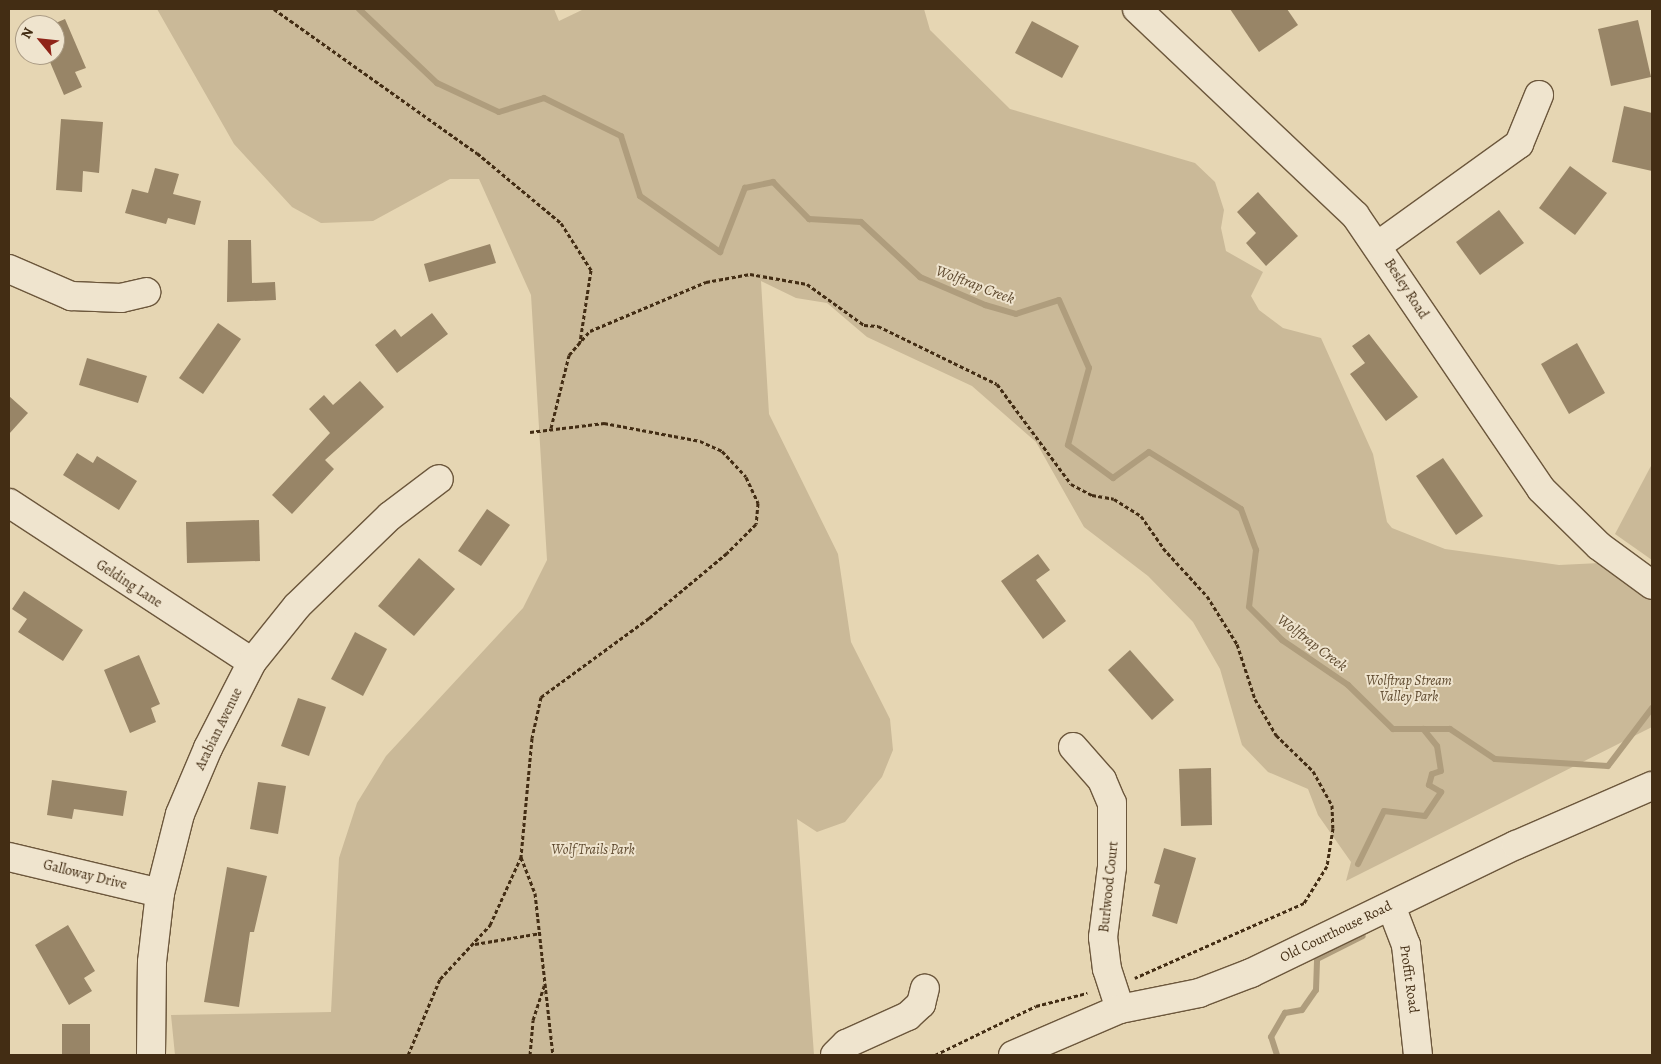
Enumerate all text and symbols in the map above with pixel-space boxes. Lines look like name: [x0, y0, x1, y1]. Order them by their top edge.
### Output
north arrow: [15, 15, 65, 65]
text: N: [16, 24, 38, 42]
street label: Besley Road: [1380, 256, 1432, 322]
water label: Wolftrap Creek: [933, 262, 1017, 308]
street label: Gelding Lane: [93, 556, 165, 612]
water label: Wolftrap Creek: [1273, 611, 1351, 675]
park label: Wolftrap Stream Valley Park: [1366, 673, 1452, 706]
street label: Arabian Avenue: [192, 685, 246, 773]
street label: Burlwood Court: [1096, 841, 1122, 933]
park label: Wolf Trails Park: [551, 842, 635, 858]
street label: Galloway Drive: [41, 856, 129, 894]
street label: Old Courthouse Road: [1277, 898, 1395, 966]
street label: Proffit Road: [1396, 944, 1422, 1014]

